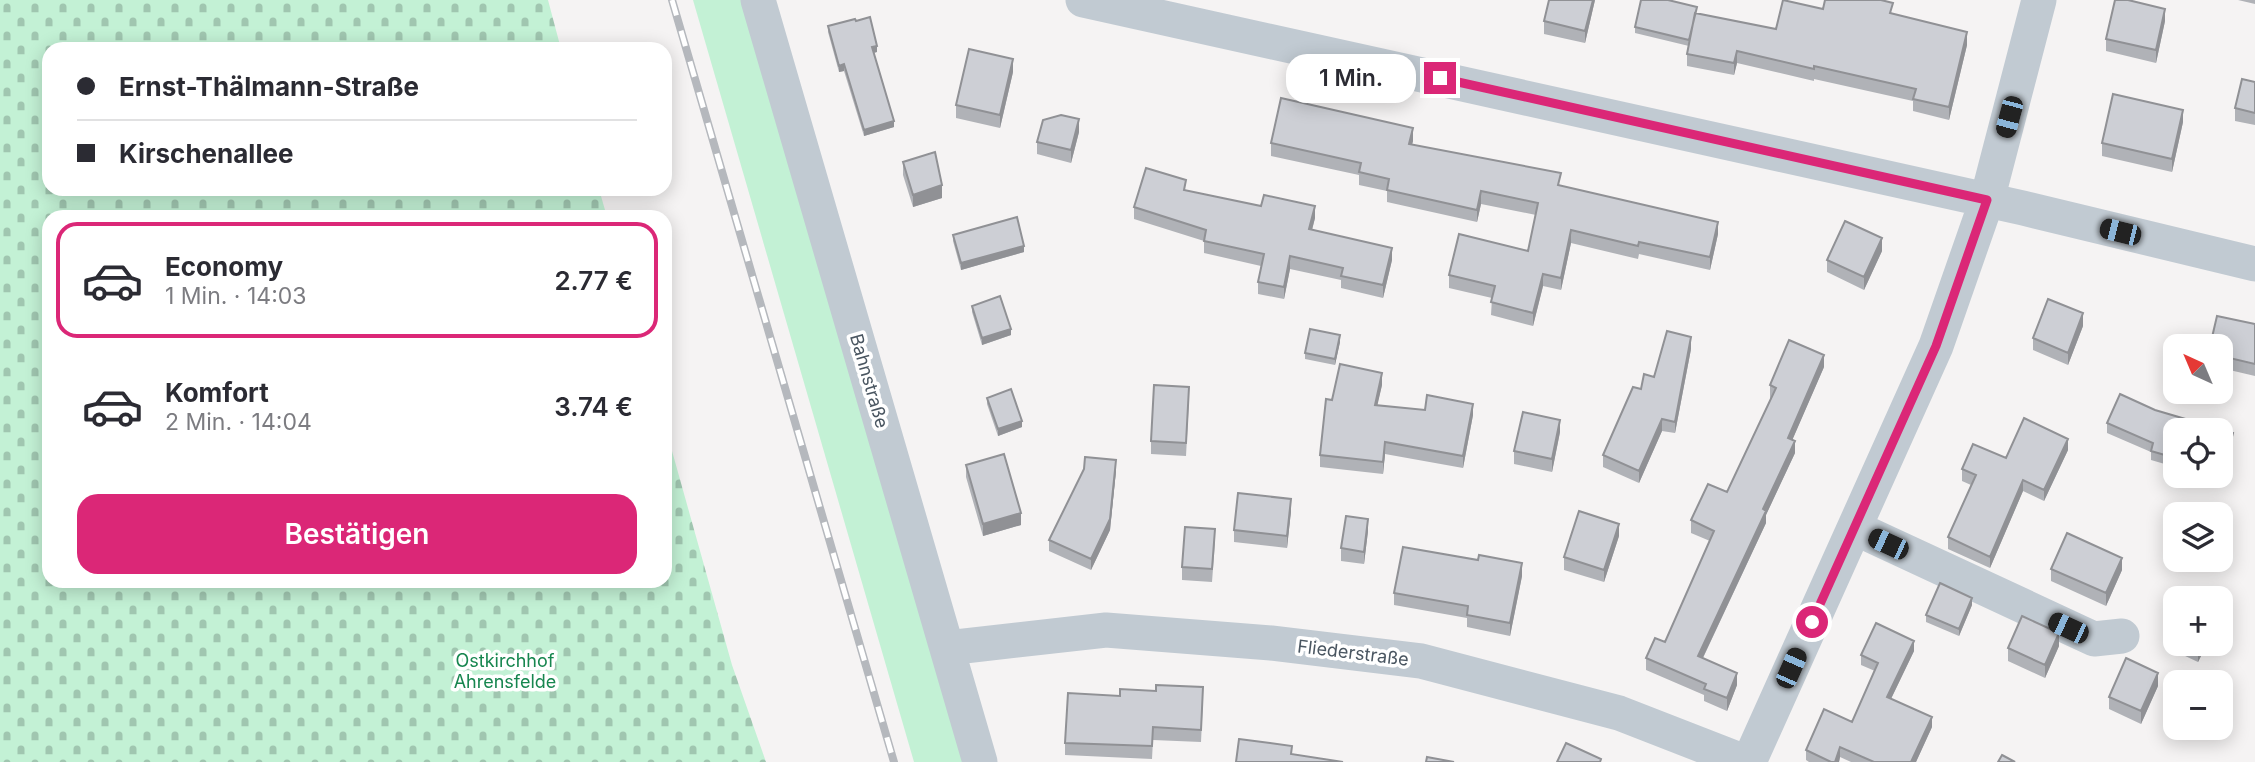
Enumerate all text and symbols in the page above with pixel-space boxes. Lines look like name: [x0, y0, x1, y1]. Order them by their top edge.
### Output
callout: 1 Min.: [1286, 54, 1416, 102]
route end: [1424, 62, 1456, 94]
text: 1 Min.: [1319, 64, 1383, 92]
text: Ernst-Thälmann-Straße: [119, 71, 419, 102]
car: [1994, 94, 2025, 140]
text: Kirschenallee: [119, 138, 293, 169]
car: [2098, 217, 2143, 247]
icon: car: [81, 249, 144, 312]
text: Economy: [165, 251, 283, 282]
text: 2.77 €: [554, 265, 633, 296]
text: 1 Min. · 14:03: [165, 282, 307, 310]
street label: Bahnstraße: [846, 331, 893, 430]
north arrow: [2163, 334, 2233, 404]
map controls: [2163, 334, 2233, 740]
icon: car: [81, 375, 144, 438]
text: Komfort: [165, 377, 269, 408]
text: 3.74 €: [554, 391, 633, 422]
text: 2 Min. · 14:04: [165, 408, 312, 436]
button: locate: [2163, 418, 2233, 488]
button: Bestätigen: [77, 494, 637, 574]
button: layers: [2163, 502, 2233, 572]
car: [1865, 526, 1912, 562]
button: +: [2163, 586, 2233, 656]
route start: [1796, 606, 1828, 638]
car: [2045, 610, 2092, 646]
street label: Fliederstraße: [1296, 635, 1410, 670]
car: [1773, 645, 1810, 691]
park label: Ostkirchhof Ahrensfelde: [454, 650, 556, 692]
button: −: [2163, 670, 2233, 740]

